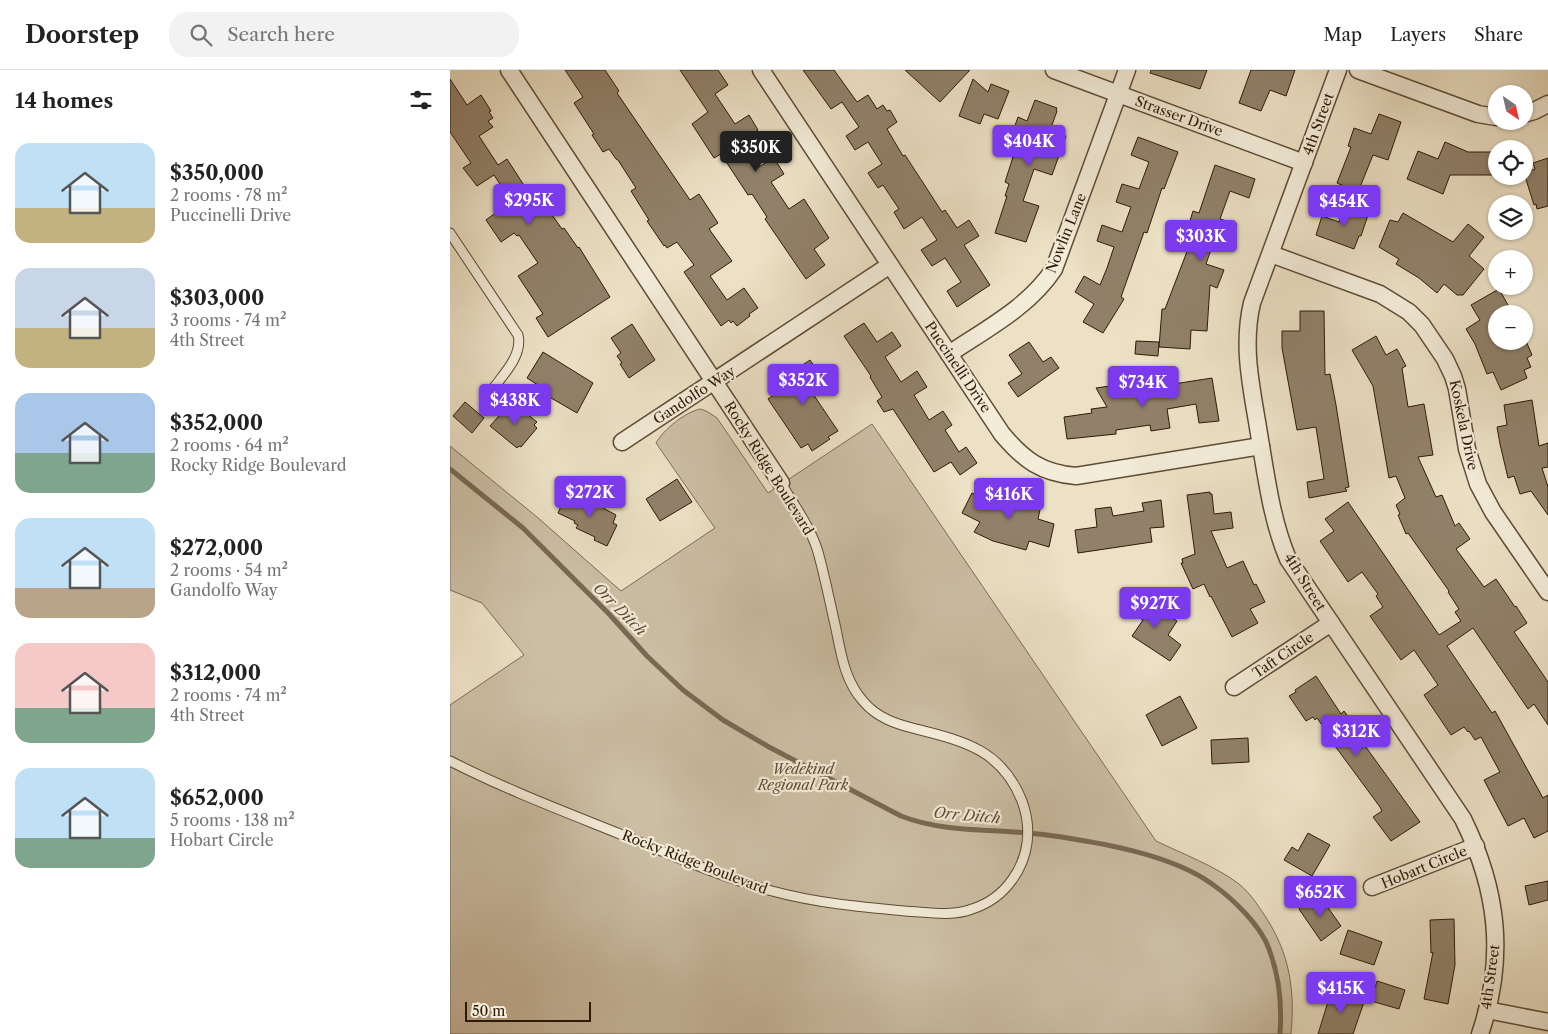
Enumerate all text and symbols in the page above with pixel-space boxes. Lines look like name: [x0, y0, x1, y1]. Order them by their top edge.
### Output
search box: [169, 12, 519, 57]
text: Doorstep: [25, 20, 139, 49]
icon: search: [187, 21, 215, 49]
text: Search here: [227, 23, 335, 46]
text: Map: [1324, 24, 1362, 46]
text: Layers: [1390, 24, 1446, 46]
text: Share: [1474, 24, 1523, 46]
north arrow: [1488, 85, 1532, 130]
map controls: [1488, 85, 1533, 350]
icon: filters: [407, 86, 435, 114]
text: 14 homes: [15, 88, 113, 113]
street label: 4th Street: [1298, 90, 1338, 158]
street label: Strasser Drive: [1133, 92, 1226, 140]
pin: $404K: [994, 124, 1064, 167]
pin: $350K: [721, 131, 791, 173]
text: $404K: [1004, 131, 1054, 151]
text: $350K: [731, 137, 781, 157]
button: locate: [1488, 140, 1533, 185]
text: $350,000: [170, 160, 264, 185]
icon: home: [55, 163, 115, 223]
pin: $295K: [494, 184, 564, 226]
pin: $454K: [1309, 184, 1379, 227]
text: 2 rooms · 78 m²: [170, 185, 288, 205]
text: $295K: [504, 190, 554, 210]
street label: Nowlin Lane: [1042, 190, 1090, 276]
text: $454K: [1319, 191, 1369, 211]
button: layers: [1488, 195, 1533, 240]
text: Puccinelli Drive: [170, 205, 291, 225]
pin: $303K: [1166, 220, 1236, 262]
text: $303K: [1176, 226, 1226, 246]
button: +: [1488, 250, 1533, 295]
text: $303,000: [170, 285, 265, 310]
icon: home: [55, 288, 115, 348]
button: −: [1488, 305, 1533, 350]
text: 3 rooms · 74 m²: [170, 310, 286, 330]
street label: Puccinelli Drive: [921, 318, 995, 416]
text: 4th Street: [170, 330, 245, 350]
street label: Gandolfo Way: [650, 362, 739, 428]
pin: $352K: [768, 364, 838, 406]
pin: $734K: [1108, 366, 1178, 408]
text: $352K: [778, 370, 828, 390]
text: $734K: [1119, 372, 1167, 392]
street label: Koskela Drive: [1446, 378, 1482, 472]
pin: $438K: [480, 384, 550, 426]
text: $438K: [490, 390, 540, 410]
street label: Rocky Ridge Boulevard: [720, 398, 818, 539]
text: $352,000: [170, 410, 263, 435]
icon: home: [55, 413, 115, 473]
text: 2 rooms · 64 m²: [170, 435, 289, 455]
text: Rocky Ridge Boulevard: [170, 455, 347, 475]
pin: $272K: [555, 476, 625, 518]
pin: $416K: [974, 478, 1044, 520]
text: $272K: [566, 482, 614, 502]
text: $416K: [985, 484, 1033, 504]
text: $272,000: [170, 535, 263, 560]
icon: home: [55, 538, 115, 598]
street label: 4th Street: [1280, 550, 1330, 614]
text: 2 rooms · 54 m²: [170, 560, 288, 580]
water label: Orr Ditch: [589, 578, 651, 640]
text: Gandolfo Way: [170, 580, 278, 600]
pin: $927K: [1120, 586, 1190, 629]
text: $927K: [1130, 593, 1180, 613]
street label: Taft Circle: [1249, 628, 1317, 682]
text: $312,000: [170, 660, 261, 685]
icon: home: [55, 663, 115, 723]
text: 2 rooms · 74 m²: [170, 685, 287, 705]
text: 4th Street: [170, 705, 245, 725]
pin: $312K: [1321, 714, 1391, 757]
text: $312K: [1332, 721, 1380, 741]
park label: Wedekind Regional Park: [757, 760, 849, 794]
text: $652,000: [170, 785, 264, 810]
icon: home: [55, 788, 115, 848]
water label: Orr Ditch: [933, 803, 1001, 827]
text: 5 rooms · 138 m²: [170, 810, 295, 830]
street label: Rocky Ridge Boulevard: [620, 826, 771, 898]
text: Hobart Circle: [170, 830, 274, 850]
street label: Hobart Circle: [1379, 842, 1470, 892]
pin: $652K: [1285, 876, 1355, 918]
text: $652K: [1295, 882, 1345, 902]
street label: 4th Street: [1477, 943, 1503, 1011]
pin: $415K: [1306, 972, 1376, 1014]
text: $415K: [1317, 978, 1365, 998]
scale bar: [465, 999, 591, 1022]
text: 50 m: [472, 1002, 505, 1020]

